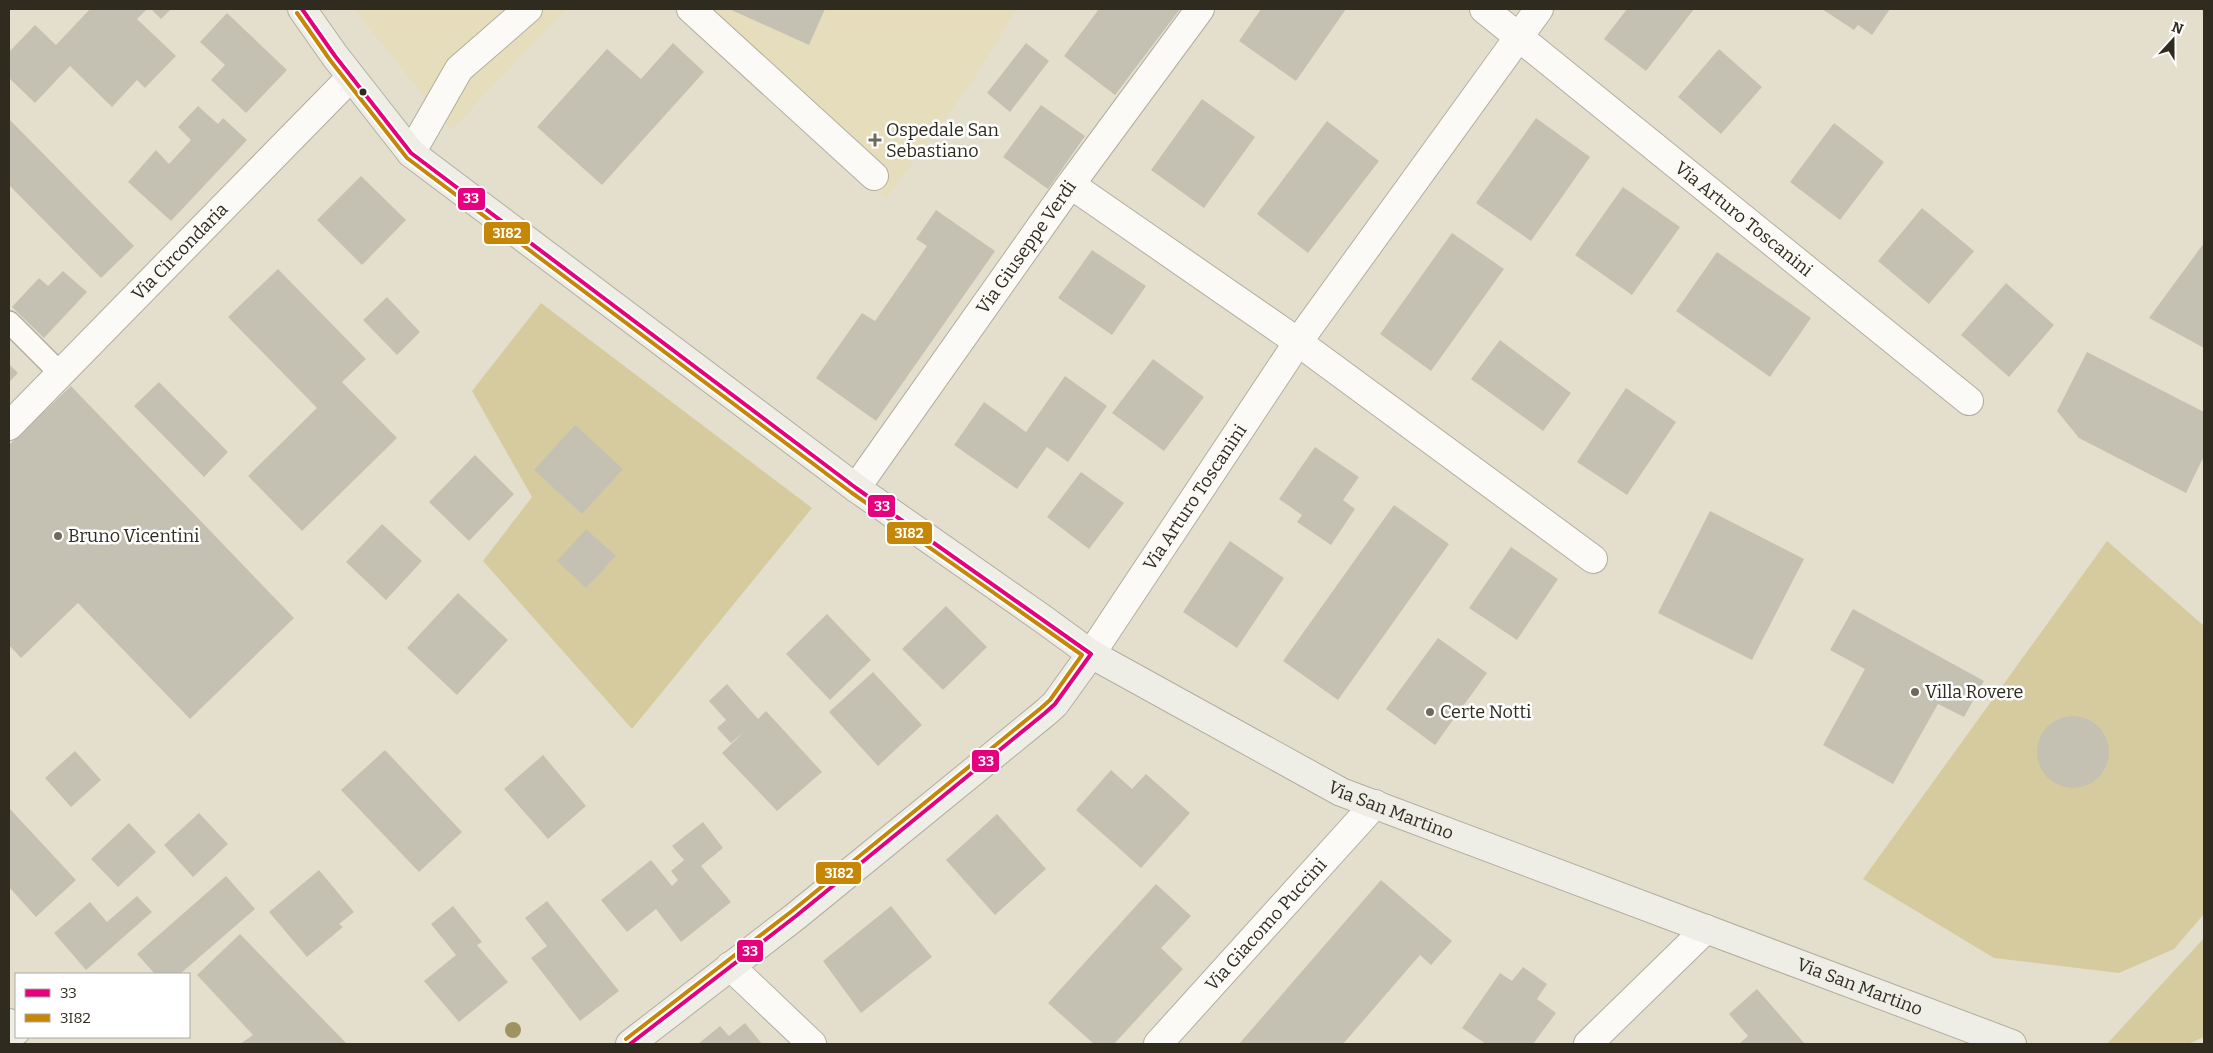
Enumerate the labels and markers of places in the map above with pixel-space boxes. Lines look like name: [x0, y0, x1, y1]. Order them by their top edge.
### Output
unlabelled marker: [358, 87, 368, 97]
place label: Ospedale San Sebastiano: [886, 119, 1000, 162]
marker: Ospedale San Sebastiano: [868, 133, 882, 147]
place label: Bruno Vicentini: [68, 525, 199, 547]
marker: Bruno Vicentini: [52, 530, 64, 542]
place label: Villa Rovere: [1925, 681, 2023, 703]
marker: Villa Rovere: [1909, 686, 1921, 698]
place label: Certe Notti: [1440, 701, 1531, 723]
marker: Certe Notti: [1424, 706, 1436, 718]

